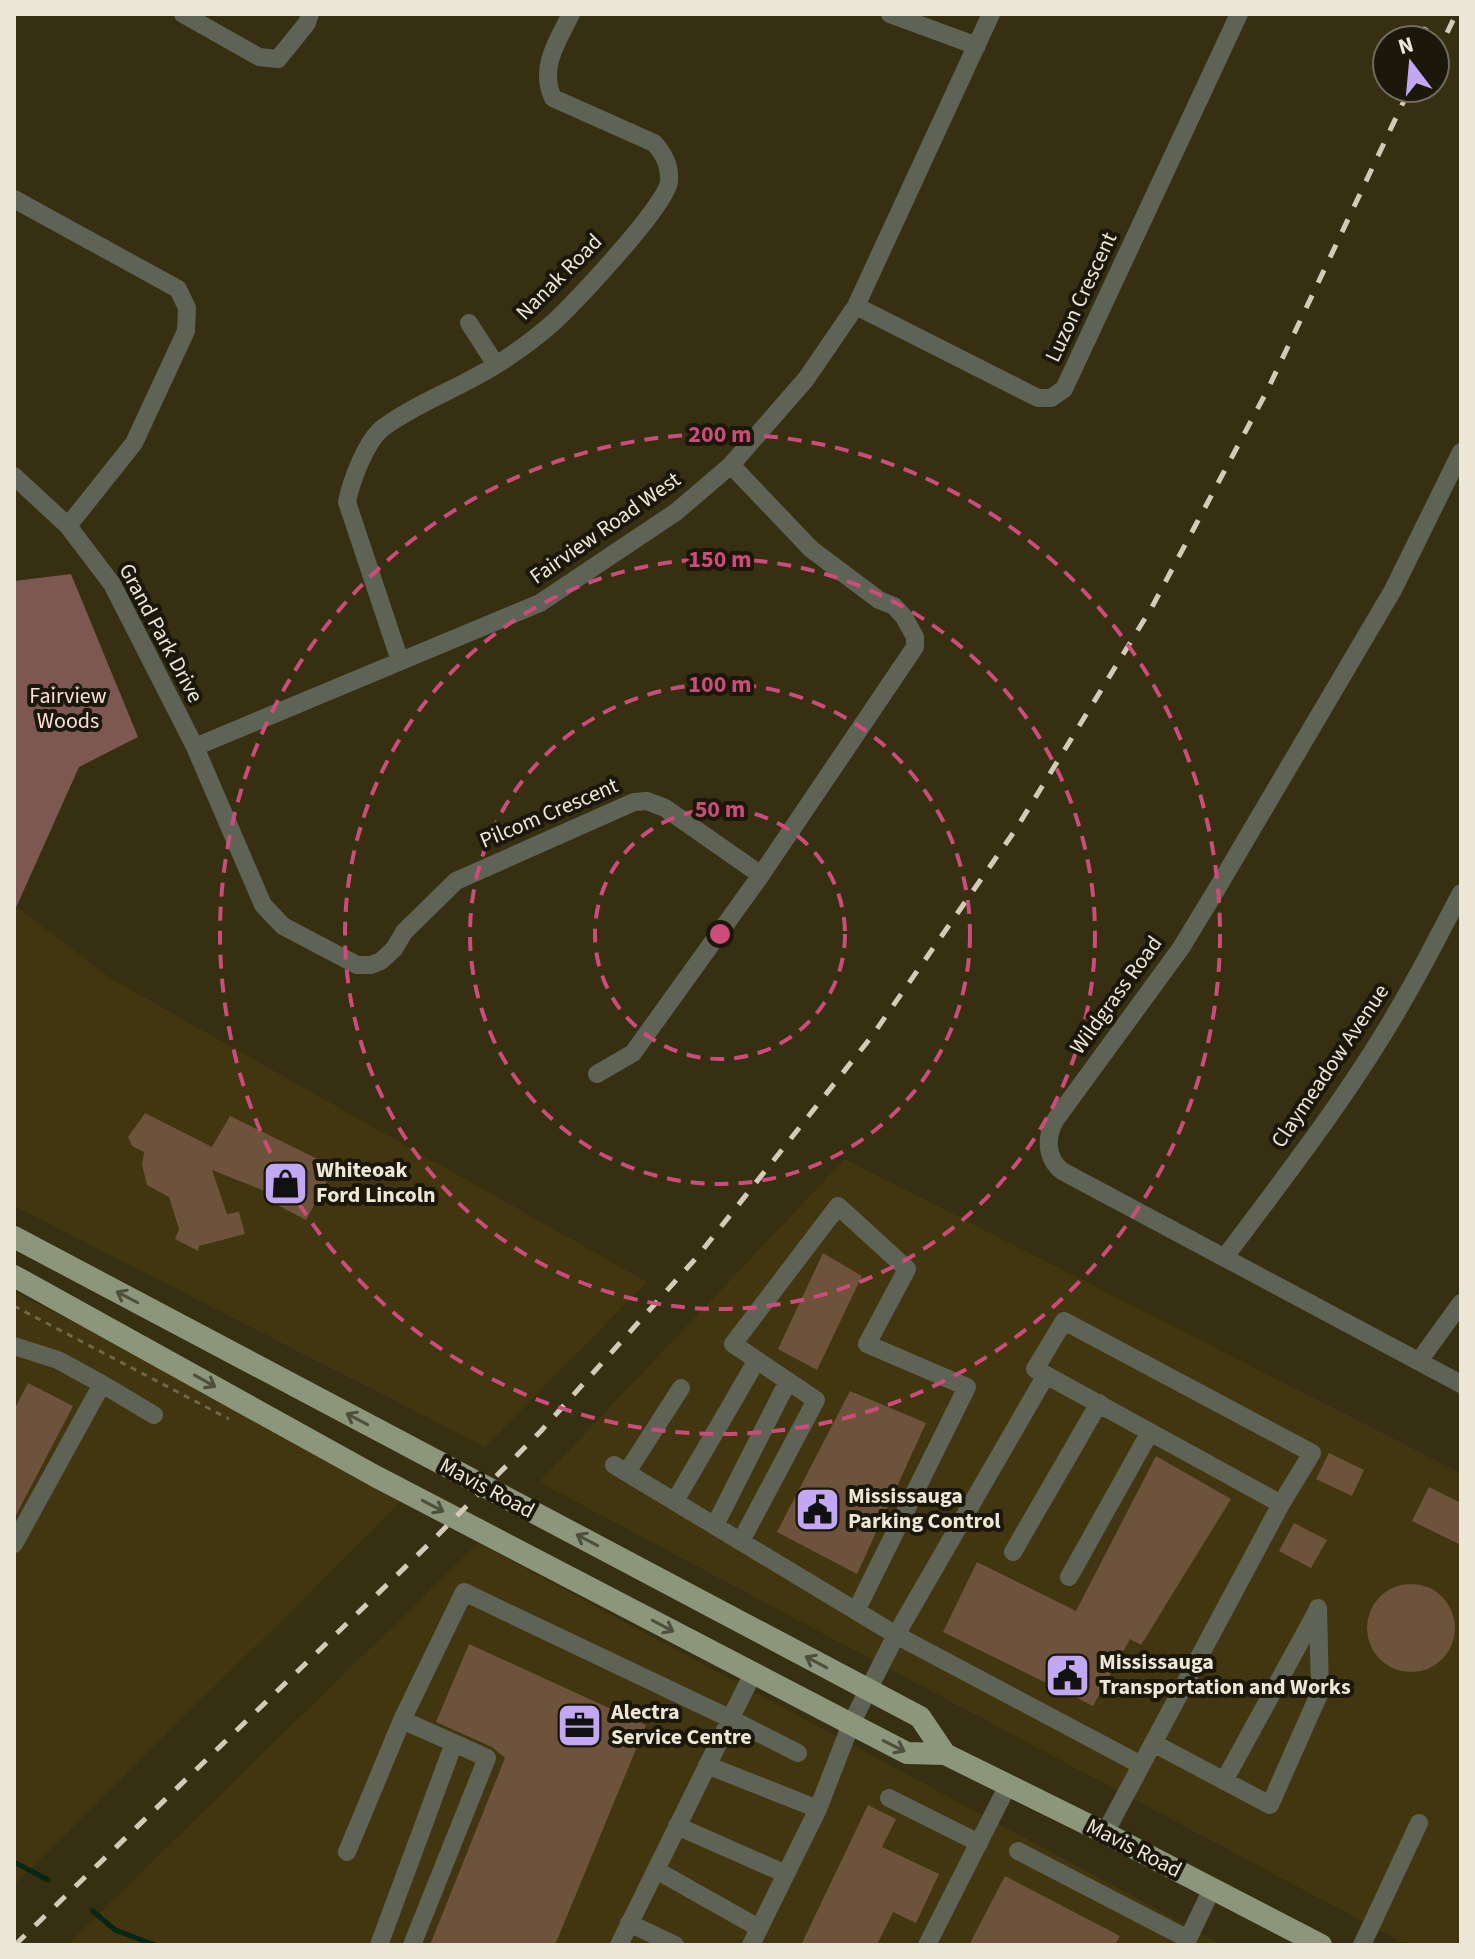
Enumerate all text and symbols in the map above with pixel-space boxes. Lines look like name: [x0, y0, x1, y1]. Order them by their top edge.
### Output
north arrow: [1371, 24, 1451, 104]
text: N: [1394, 28, 1417, 63]
street label: Nanak Road: [508, 226, 610, 328]
street label: Luzon Crescent: [1037, 226, 1125, 367]
text: 200 m: [688, 417, 752, 452]
street label: Fairview Road West: [523, 464, 687, 592]
text: 150 m: [688, 542, 752, 577]
street label: Grand Park Drive: [111, 558, 211, 708]
text: 100 m: [688, 667, 752, 702]
park label: Fairview Woods: [29, 680, 107, 737]
street label: Pilcom Crescent: [475, 769, 624, 857]
text: 50 m: [695, 792, 745, 827]
centre of rings: [706, 920, 734, 948]
street label: Wildgrass Road: [1062, 929, 1170, 1061]
street label: Claymeadow Avenue: [1263, 978, 1397, 1154]
place label: Whiteoak Ford Lincoln: [316, 1154, 436, 1211]
shop icon: Whiteoak Ford Lincoln: [261, 1159, 309, 1207]
one-way arrow: [116, 1289, 139, 1305]
one-way arrow: [192, 1374, 216, 1390]
one-way arrow: [345, 1410, 369, 1426]
street label: Mavis Road: [434, 1450, 540, 1526]
place label: Mississauga Parking Control: [848, 1480, 1001, 1537]
public building icon: Mississauga Parking Control: [793, 1485, 841, 1533]
one-way arrow: [420, 1498, 444, 1514]
one-way arrow: [575, 1532, 599, 1548]
one-way arrow: [651, 1619, 675, 1635]
place label: Mississauga Transportation and Works: [1099, 1646, 1351, 1703]
public building icon: Mississauga Transportation and Works: [1044, 1651, 1092, 1699]
one-way arrow: [805, 1654, 829, 1669]
place label: Alectra Service Centre: [610, 1696, 752, 1753]
office icon: Alectra Service Centre: [556, 1701, 604, 1749]
one-way arrow: [882, 1738, 906, 1754]
street label: Mavis Road: [1081, 1810, 1187, 1886]

